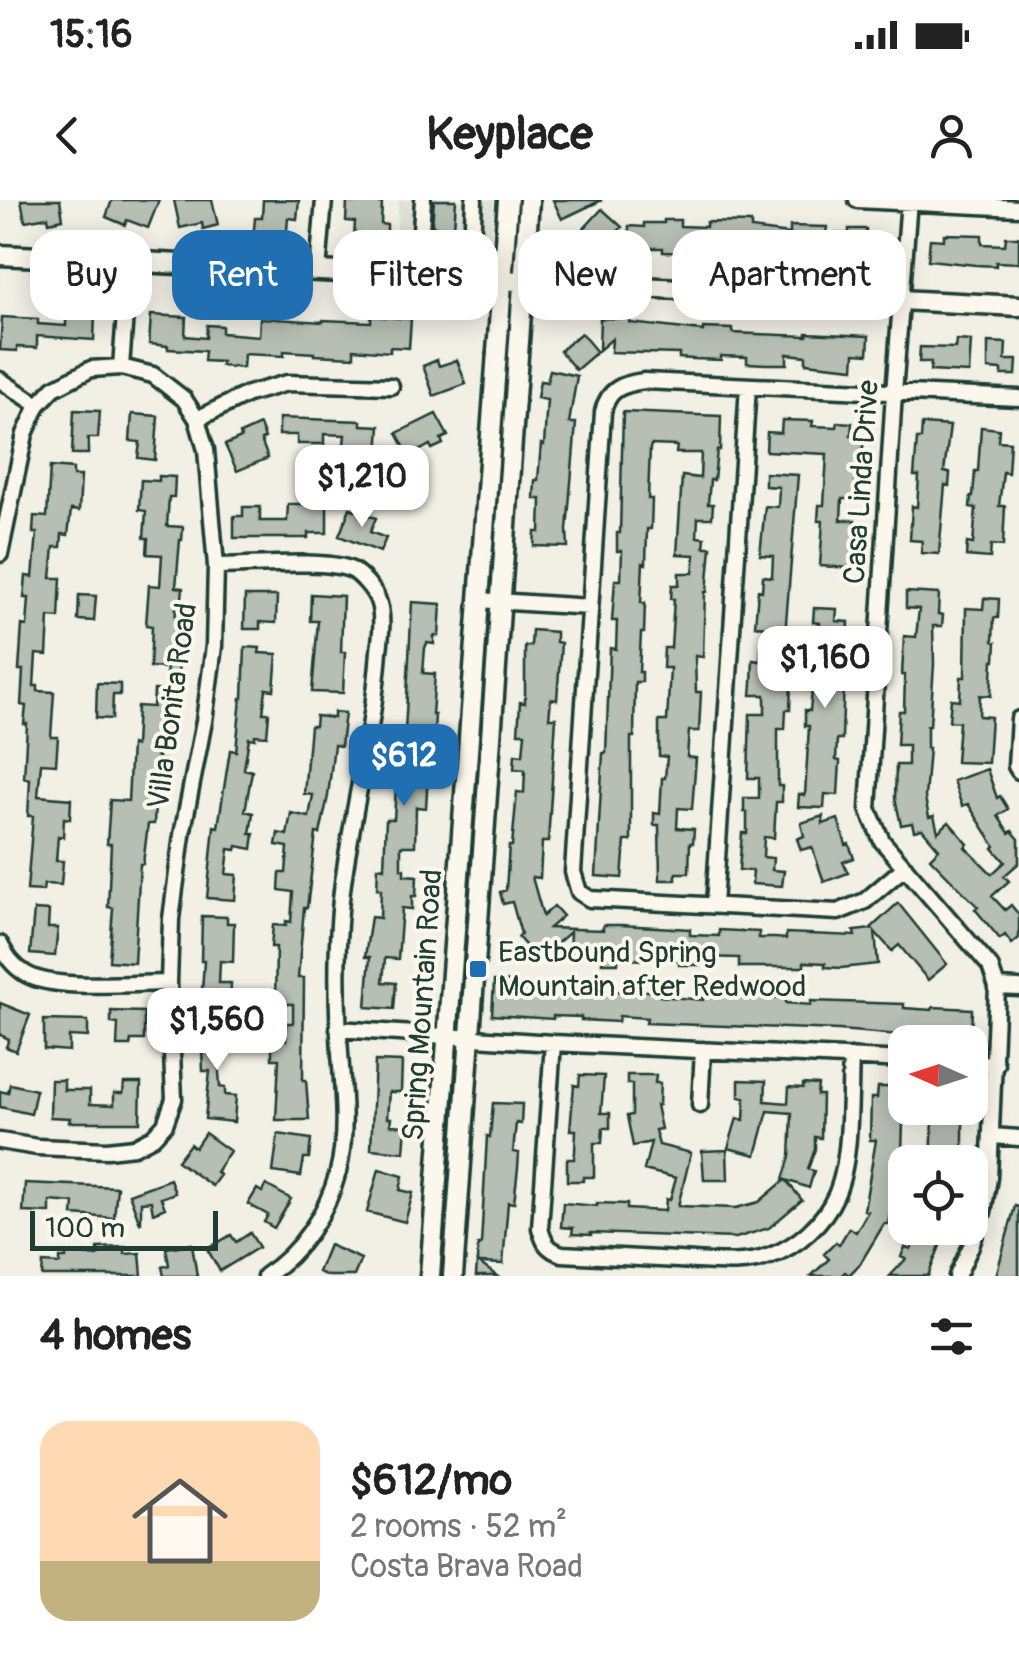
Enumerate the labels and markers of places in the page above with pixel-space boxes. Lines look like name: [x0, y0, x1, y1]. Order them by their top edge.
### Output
pin: $1,210: [281, 445, 443, 530]
pin: $1,160: [744, 626, 906, 711]
pin: $612: [345, 724, 463, 809]
place label: Eastbound Spring Mountain after Redwood: [498, 934, 806, 1005]
marker: Eastbound Spring Mountain after Redwood: [467, 958, 489, 980]
pin: $1,560: [136, 988, 298, 1073]

